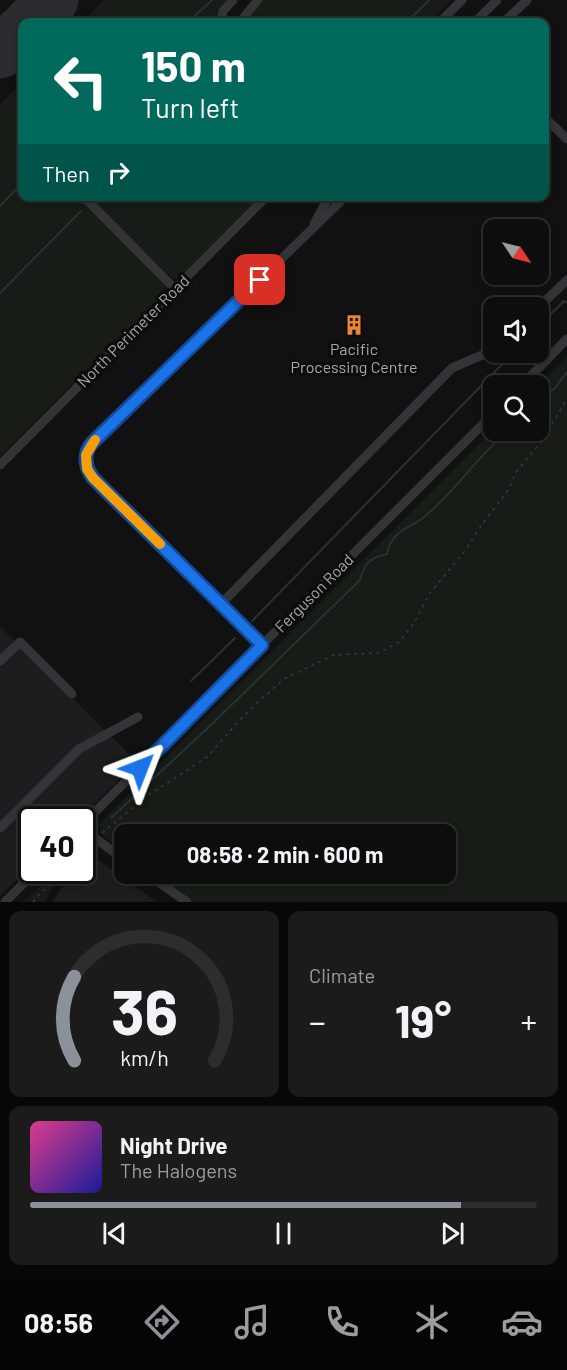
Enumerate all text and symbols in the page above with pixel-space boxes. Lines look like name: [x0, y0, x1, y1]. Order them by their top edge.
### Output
text: 150 m: [141, 40, 246, 90]
icon: left: [42, 42, 120, 120]
text: Turn left: [141, 91, 239, 123]
icon: right: [102, 156, 135, 189]
text: Then: [42, 160, 90, 186]
north arrow: [483, 219, 549, 285]
map controls: [483, 219, 549, 441]
pin: [234, 254, 285, 305]
icon: arrive: [243, 263, 276, 296]
street label: North Perimeter Road: [73, 271, 193, 391]
button: sound: [483, 297, 549, 363]
building icon: Pacific Processing Centre: [342, 313, 366, 337]
place label: Pacific Processing Centre: [290, 339, 418, 376]
button: search: [483, 375, 549, 441]
street label: Ferguson Road: [270, 549, 357, 636]
position arrow: [108, 736, 172, 800]
speed limit sign: 40: [18, 806, 96, 884]
text: 08:58 · 2 min · 600 m: [187, 841, 383, 867]
text: Climate: [309, 963, 375, 987]
text: 36: [110, 973, 178, 1047]
text: 19°: [395, 993, 451, 1047]
text: −: [309, 1001, 326, 1041]
text: +: [521, 1001, 537, 1041]
text: km/h: [120, 1045, 168, 1070]
text: Night Drive: [120, 1132, 228, 1158]
text: The Halogens: [120, 1158, 237, 1182]
icon: previous: [98, 1217, 131, 1250]
icon: pause: [267, 1217, 300, 1250]
icon: next: [436, 1217, 469, 1250]
icon: directions: [141, 1301, 183, 1343]
icon: music: [231, 1301, 273, 1343]
icon: phone: [321, 1301, 363, 1343]
icon: climate: [411, 1301, 453, 1343]
icon: car: [501, 1301, 543, 1343]
text: 08:56: [24, 1306, 93, 1338]

